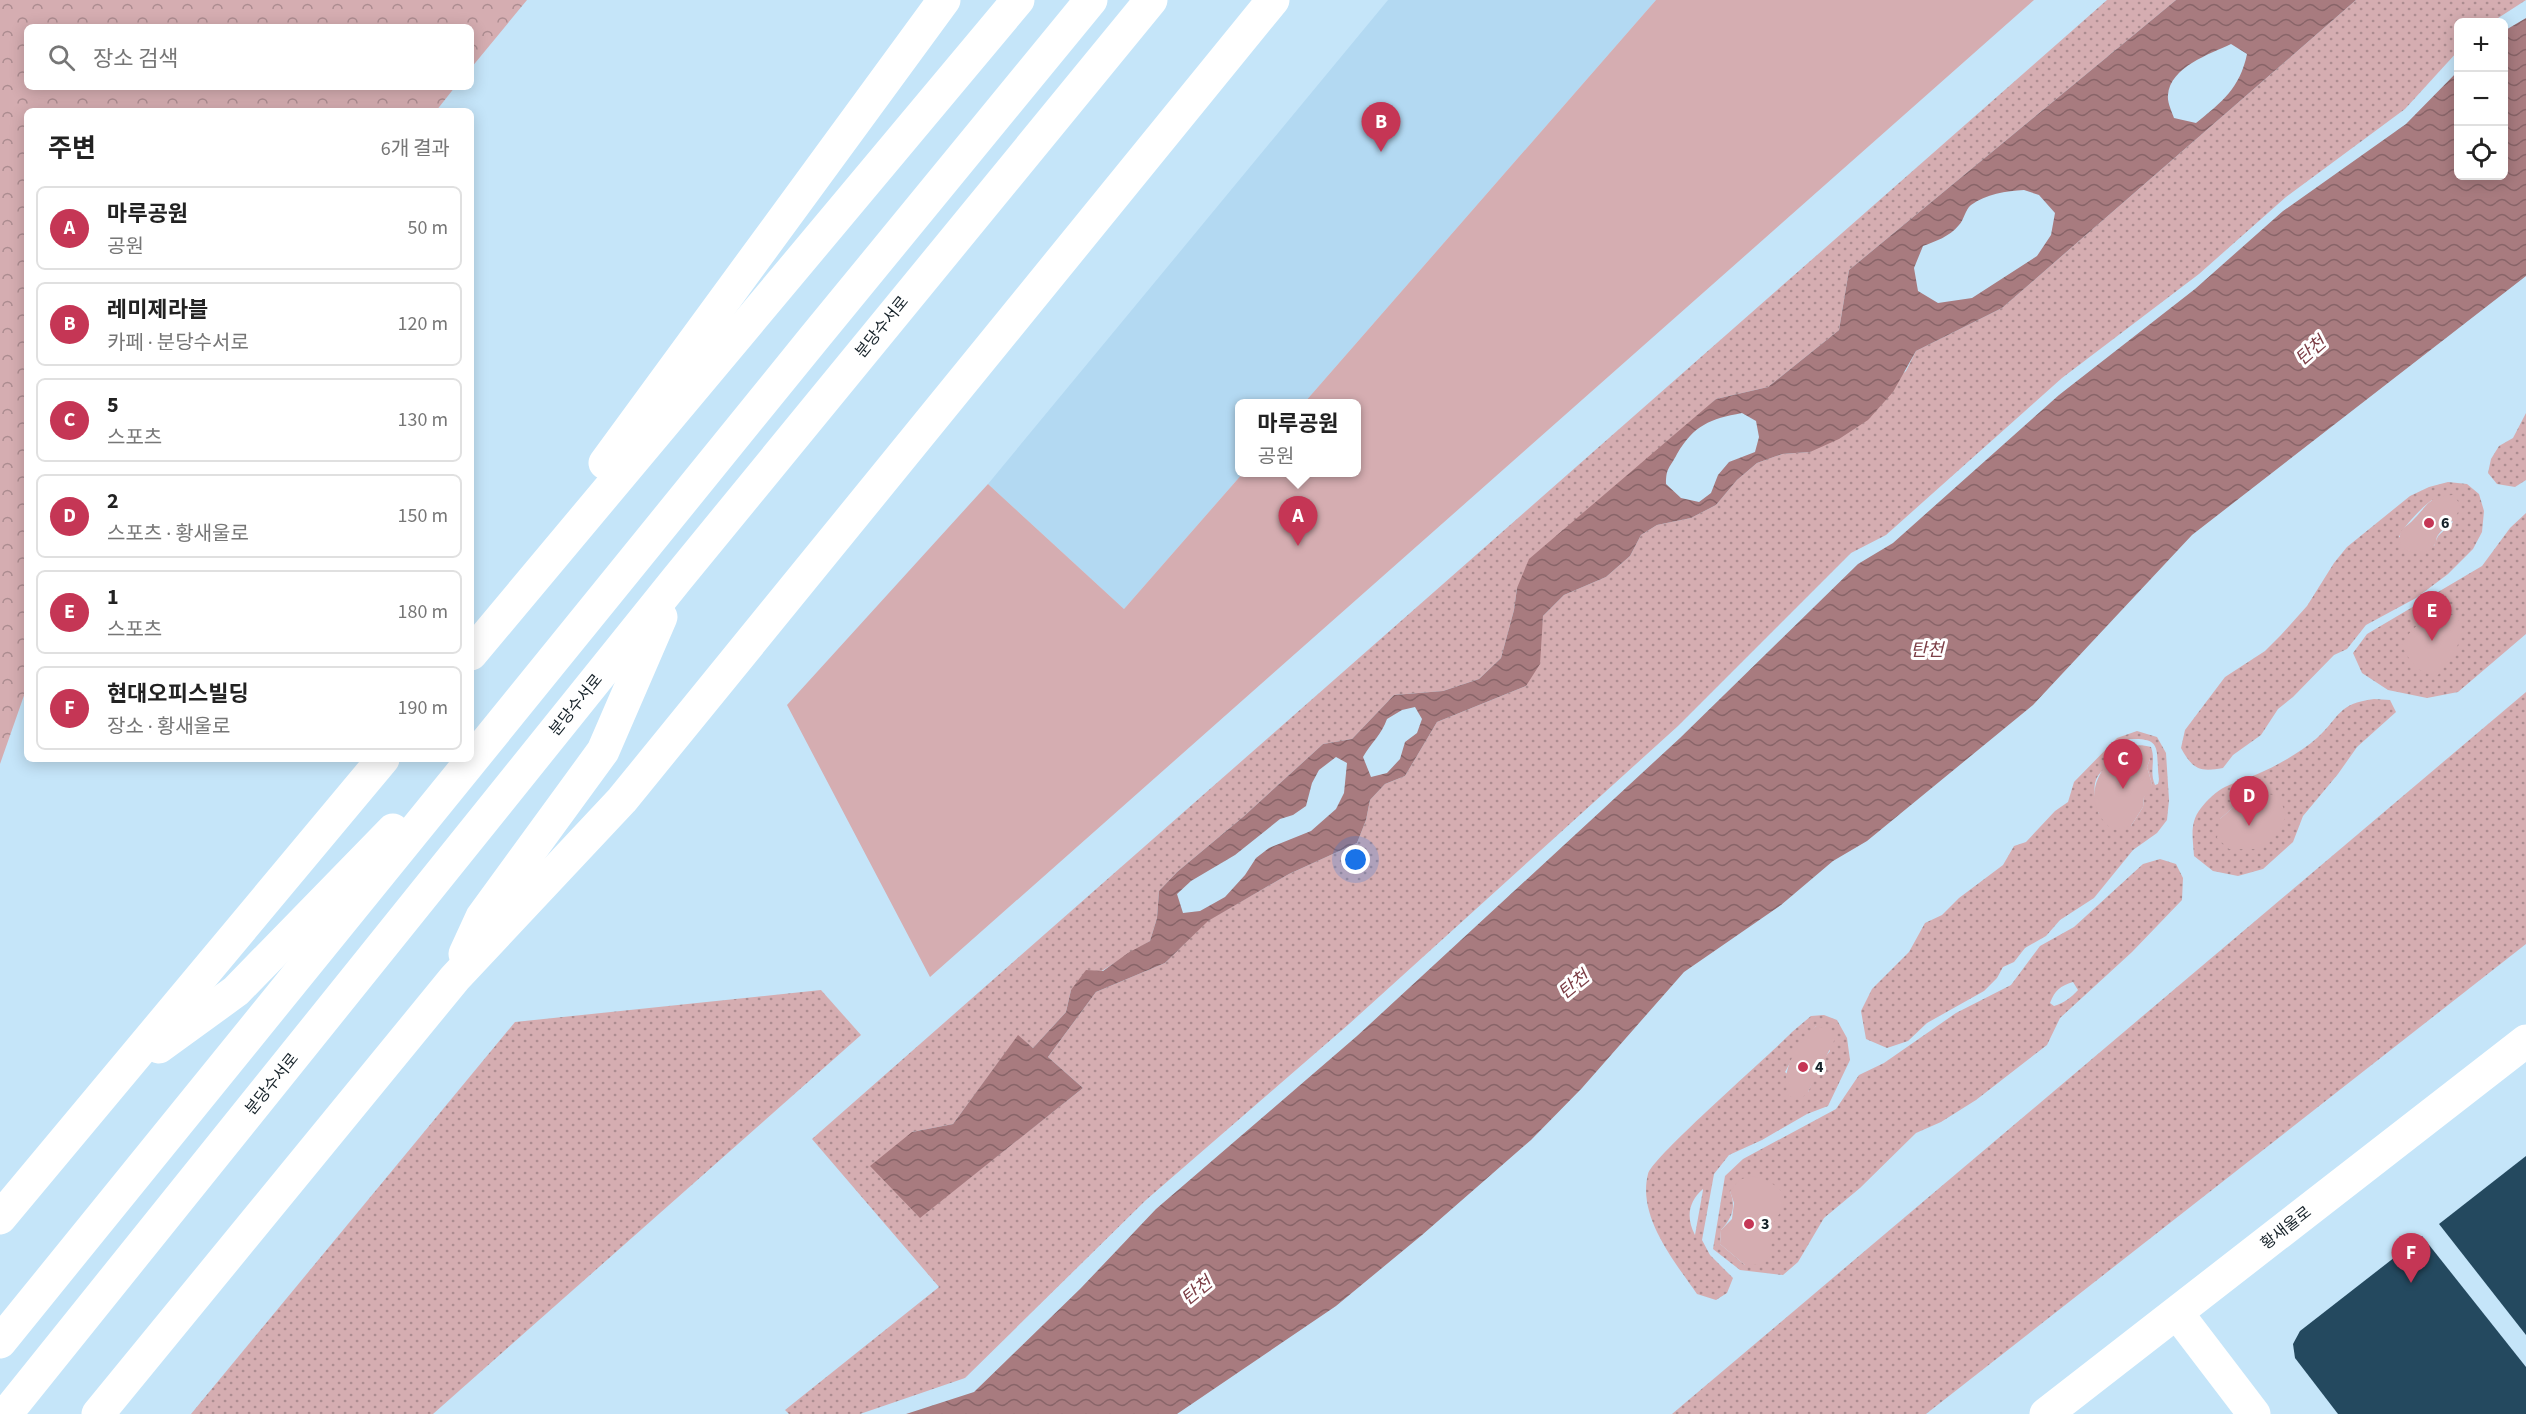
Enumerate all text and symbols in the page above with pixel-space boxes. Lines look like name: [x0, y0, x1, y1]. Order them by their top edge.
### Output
map controls: [2454, 18, 2508, 180]
button: +: [2454, 18, 2508, 72]
search box: [24, 24, 474, 90]
icon: search: [45, 41, 78, 74]
text: 장소 검색: [93, 43, 178, 75]
button: −: [2454, 72, 2508, 126]
pin: B: [1362, 102, 1400, 152]
button: locate: [2454, 126, 2508, 180]
text: 주변: [48, 130, 96, 167]
text: 6개 결과: [381, 135, 450, 163]
text: 마루공원: [107, 198, 188, 230]
text: A: [64, 214, 75, 242]
text: 50 m: [408, 214, 448, 242]
text: 공원: [107, 233, 144, 261]
street label: 분당수서로: [850, 291, 914, 363]
text: 레미제라블: [107, 294, 208, 326]
text: B: [63, 310, 76, 338]
text: 120 m: [398, 310, 448, 338]
text: 카페 · 분당수서로: [107, 329, 249, 357]
water label: 탄천: [2290, 329, 2334, 371]
text: 5: [107, 389, 119, 421]
popup: [1235, 399, 1361, 477]
text: C: [64, 406, 75, 434]
text: 130 m: [398, 406, 448, 434]
text: 마루공원: [1258, 408, 1338, 440]
text: 스포츠: [107, 424, 162, 452]
text: 공원: [1258, 443, 1294, 471]
text: 2: [107, 485, 119, 517]
pin: A: [1278, 496, 1318, 546]
text: D: [63, 502, 76, 530]
text: 150 m: [398, 502, 448, 530]
place label: 6: [2441, 512, 2449, 534]
marker: 6: [2422, 516, 2436, 530]
text: 스포츠 · 황새울로: [107, 520, 249, 548]
text: 1: [107, 581, 119, 613]
pin: E: [2412, 592, 2452, 641]
text: E: [64, 598, 75, 626]
text: 180 m: [398, 598, 448, 626]
text: 스포츠: [107, 616, 162, 644]
water label: 탄천: [1910, 638, 1946, 663]
street label: 분당수서로: [544, 669, 608, 741]
text: 현대오피스빌딩: [107, 678, 249, 710]
text: F: [64, 694, 75, 722]
text: 190 m: [398, 694, 448, 722]
text: 장소 · 황새울로: [107, 713, 230, 741]
pin: C: [2104, 740, 2142, 789]
pin: D: [2230, 776, 2268, 826]
your location: [1341, 845, 1370, 874]
water label: 탄천: [1553, 963, 1597, 1005]
street label: 분당수서로: [240, 1048, 304, 1120]
place label: 4: [1815, 1056, 1824, 1078]
marker: 4: [1796, 1060, 1810, 1074]
street label: 황새울로: [2256, 1201, 2316, 1255]
place label: 3: [1761, 1213, 1769, 1235]
marker: 3: [1742, 1217, 1756, 1231]
pin: F: [2392, 1234, 2430, 1283]
water label: 탄천: [1176, 1269, 1220, 1311]

